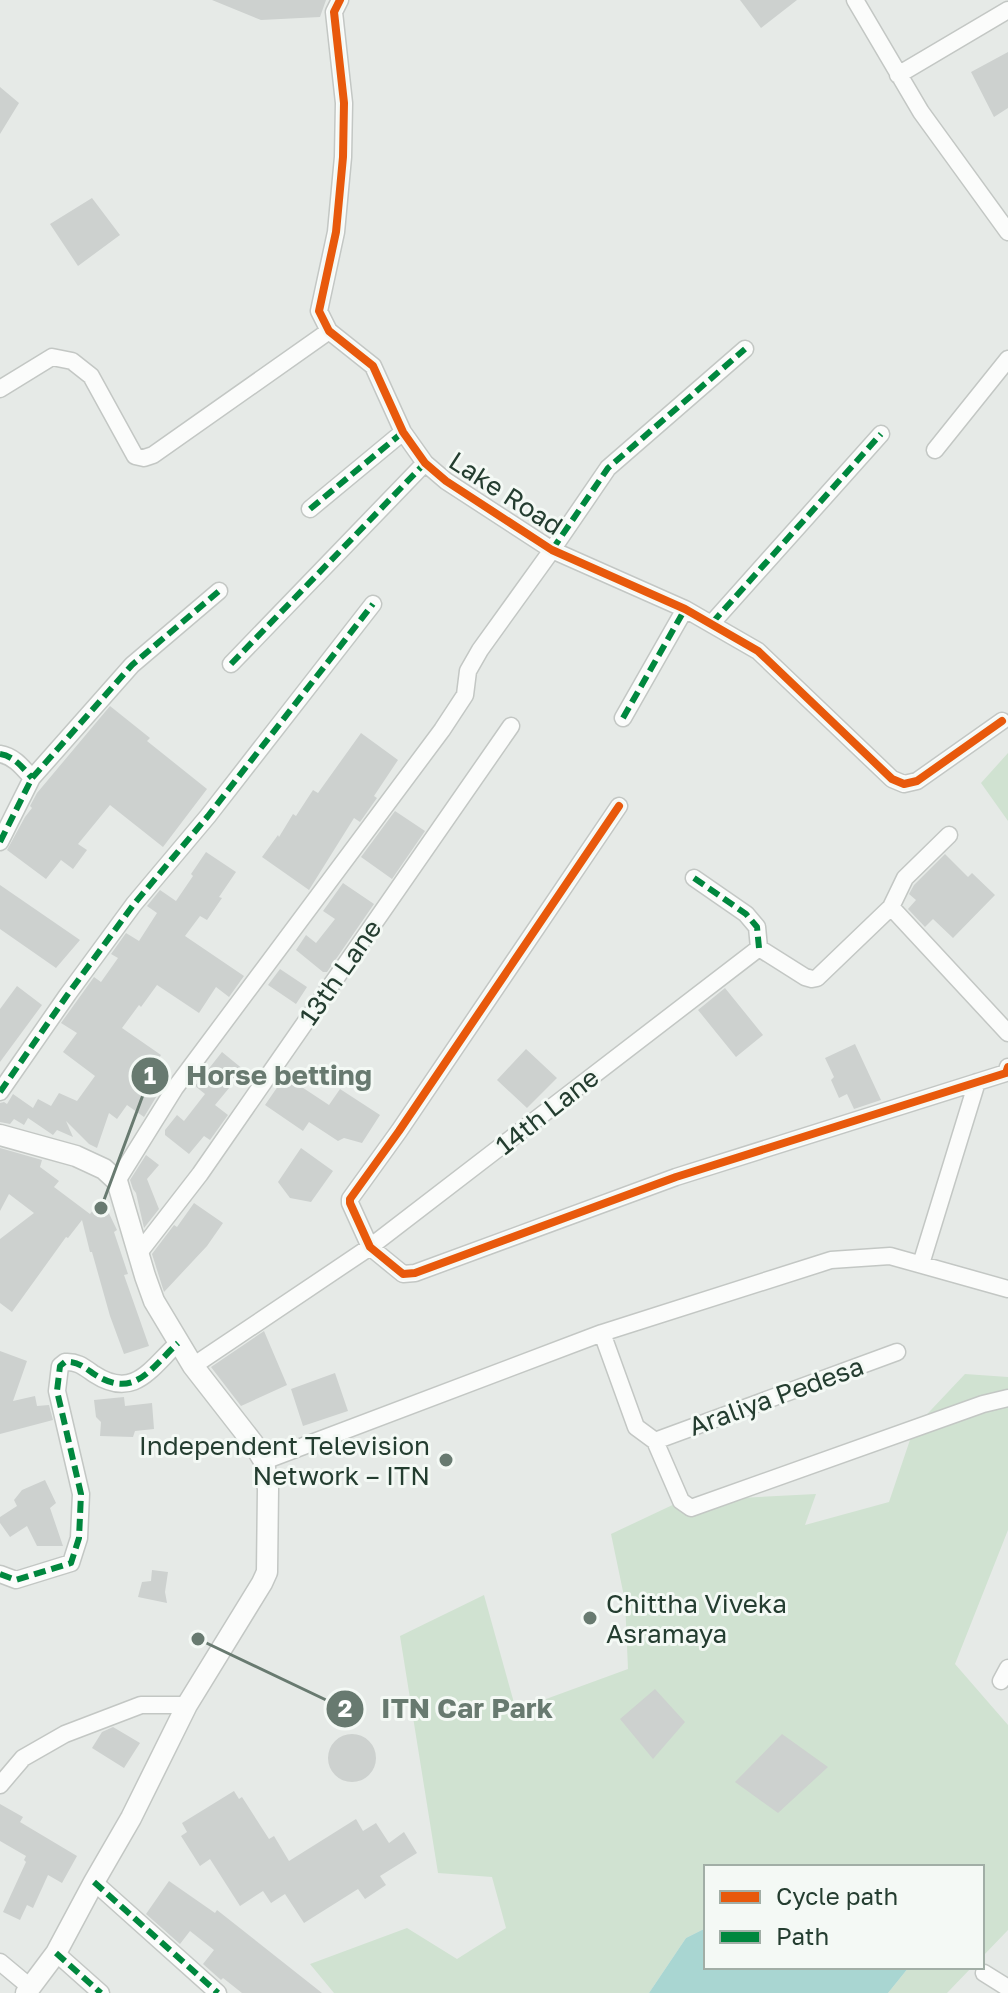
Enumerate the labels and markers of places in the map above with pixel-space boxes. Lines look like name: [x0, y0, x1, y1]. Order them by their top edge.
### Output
callout: Horse betting: [130, 1050, 388, 1102]
place label: Independent Television Network – ITN: [139, 1430, 430, 1491]
marker: Independent Television Network – ITN: [437, 1451, 455, 1469]
place label: Chittha Viveka Asramaya: [606, 1588, 787, 1649]
marker: Chittha Viveka Asramaya: [581, 1609, 599, 1627]
callout: ITN Car Park: [325, 1683, 569, 1735]

